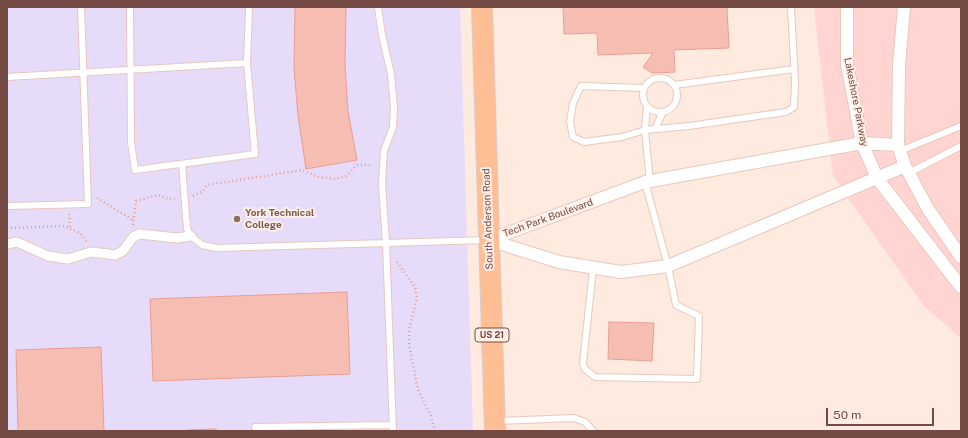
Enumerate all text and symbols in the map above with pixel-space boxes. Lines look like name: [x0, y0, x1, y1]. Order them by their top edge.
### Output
street label: Lakeshore Parkway: [841, 56, 871, 148]
street label: South Anderson Road: [480, 168, 496, 270]
street label: Tech Park Boulevard: [501, 196, 595, 240]
place label: York Technical College: [245, 207, 314, 230]
marker: York Technical College: [232, 214, 242, 224]
road number: US 21: [475, 328, 509, 342]
scale bar: [828, 400, 936, 426]
text: 50 m: [833, 408, 861, 422]

